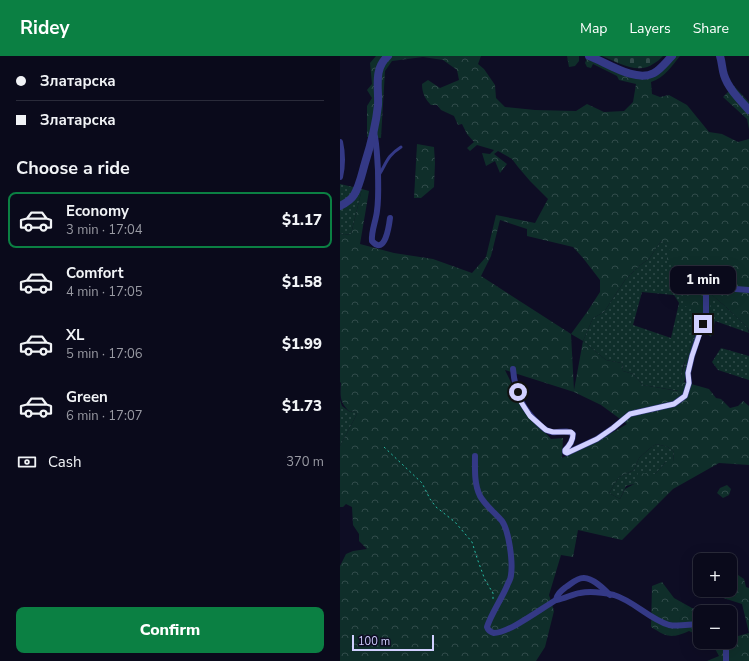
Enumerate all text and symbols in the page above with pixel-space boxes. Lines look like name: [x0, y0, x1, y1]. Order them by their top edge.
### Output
text: Ridey: [20, 15, 69, 41]
text: Map: [580, 19, 607, 38]
text: Layers: [629, 19, 671, 38]
text: Share: [693, 19, 729, 38]
text: Златарска: [40, 71, 116, 91]
text: Златарска: [40, 110, 116, 130]
text: Choose a ride: [16, 156, 130, 180]
text: Economy: [66, 201, 129, 221]
icon: car: [18, 202, 54, 238]
text: $1.17: [282, 210, 322, 230]
text: 3 min · 17:04: [66, 221, 142, 239]
text: Comfort: [66, 263, 123, 283]
icon: car: [18, 264, 54, 300]
callout: 1 min: [670, 266, 736, 294]
text: 1 min: [686, 271, 720, 289]
text: $1.58: [282, 272, 322, 292]
text: 4 min · 17:05: [66, 283, 142, 301]
route end: [694, 315, 712, 333]
text: XL: [66, 325, 85, 345]
icon: car: [18, 326, 54, 362]
text: $1.99: [282, 334, 322, 354]
text: 5 min · 17:06: [66, 345, 142, 363]
route start: [509, 383, 527, 401]
text: Green: [66, 387, 108, 407]
icon: car: [18, 388, 54, 424]
text: $1.73: [282, 396, 322, 416]
text: 6 min · 17:07: [66, 407, 142, 425]
icon: cash: [16, 451, 38, 473]
text: Cash: [48, 452, 82, 472]
text: 370 m: [286, 453, 324, 471]
map controls: [693, 553, 737, 649]
button: +: [693, 553, 737, 597]
button: −: [693, 605, 737, 649]
button: Confirm: [16, 607, 324, 653]
scale bar: [352, 633, 434, 652]
text: 100 m: [358, 634, 390, 649]

